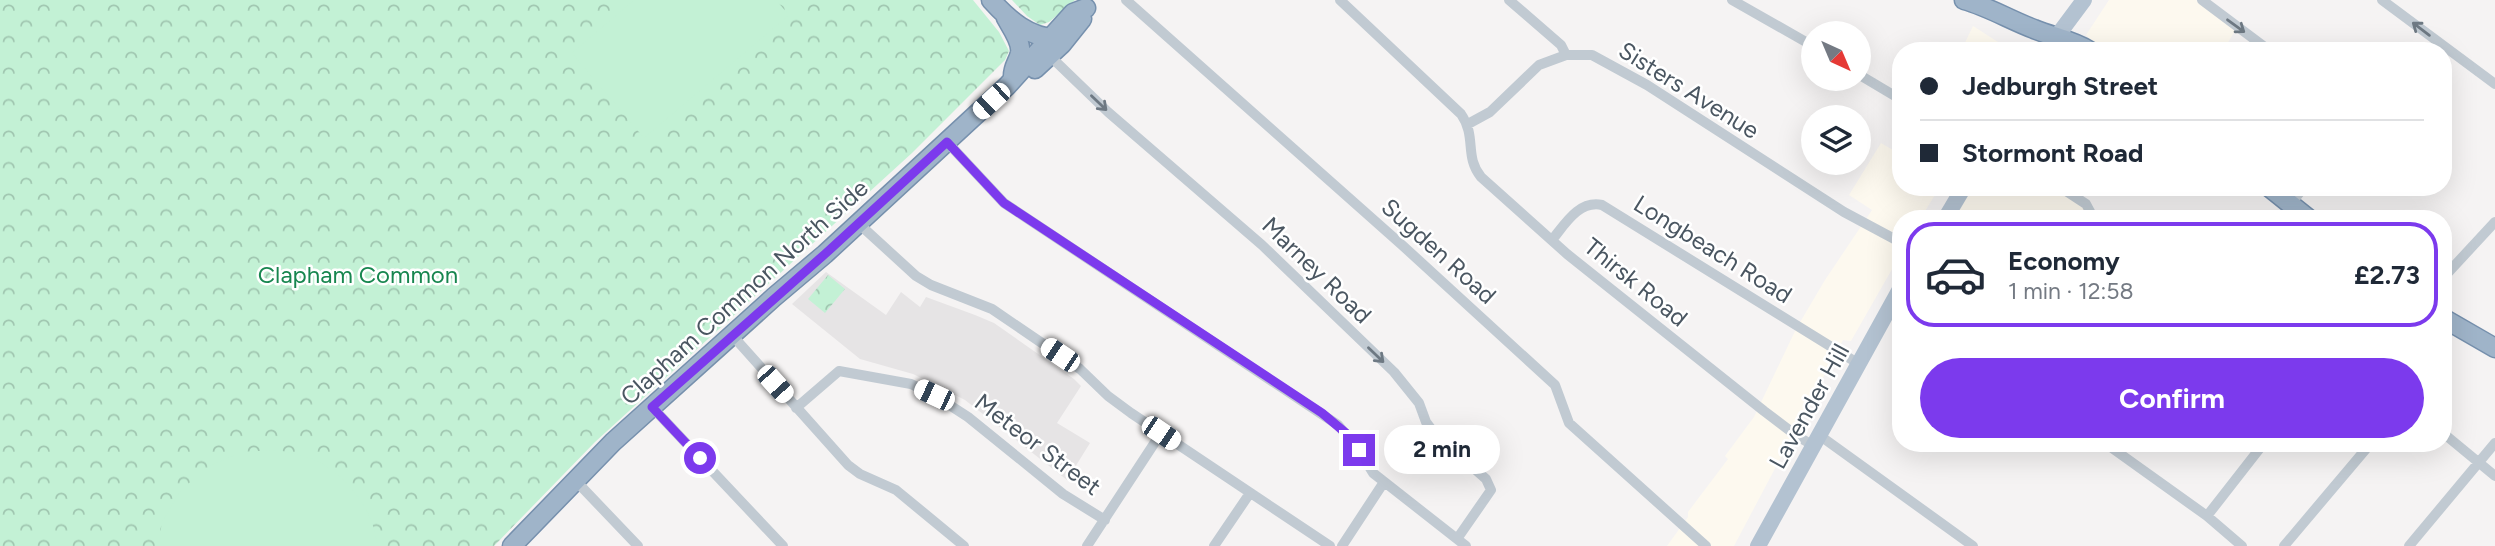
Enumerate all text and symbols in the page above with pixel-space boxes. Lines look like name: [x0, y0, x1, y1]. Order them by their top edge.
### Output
one-way arrow: [2226, 18, 2245, 33]
north arrow: [1801, 21, 1871, 91]
map controls: [1801, 21, 1871, 175]
one-way arrow: [2412, 21, 2431, 36]
street label: Sisters Avenue: [1613, 35, 1765, 145]
text: Jedburgh Street: [1962, 70, 2158, 102]
car: [969, 79, 1014, 123]
one-way arrow: [1090, 95, 1107, 112]
button: layers: [1801, 105, 1871, 175]
text: Stormont Road: [1962, 137, 2143, 169]
street label: Clapham Common North Side: [614, 173, 874, 411]
street label: Longbeach Road: [1629, 189, 1797, 309]
street label: Sugden Road: [1376, 192, 1502, 310]
street label: Marney Road: [1256, 211, 1378, 329]
street label: Thirsk Road: [1579, 232, 1693, 332]
icon: car: [1924, 243, 1987, 306]
text: Economy: [2008, 245, 2120, 277]
text: £2.73: [2354, 259, 2420, 291]
park label: Clapham Common: [258, 260, 458, 289]
text: 1 min · 12:58: [2008, 277, 2134, 305]
car: [1037, 335, 1084, 375]
street label: Lavender Hill: [1763, 338, 1855, 474]
one-way arrow: [1367, 346, 1384, 363]
button: Confirm: [1920, 358, 2424, 438]
car: [754, 361, 797, 407]
car: [911, 377, 958, 413]
street label: Meteor Street: [969, 387, 1107, 501]
car: [1138, 413, 1185, 453]
callout: 2 min: [1384, 426, 1499, 475]
route end: [1343, 434, 1375, 466]
text: 2 min: [1413, 435, 1471, 463]
route start: [684, 442, 716, 474]

